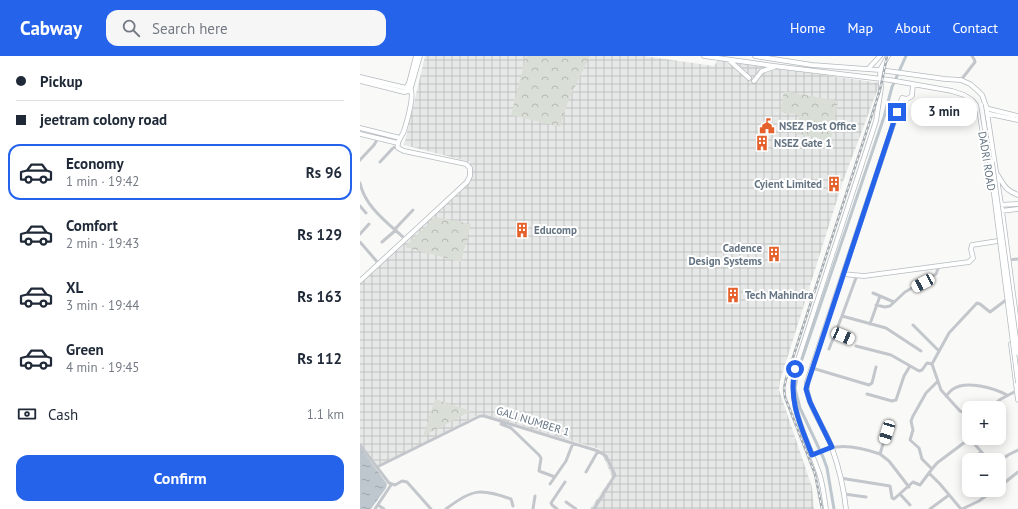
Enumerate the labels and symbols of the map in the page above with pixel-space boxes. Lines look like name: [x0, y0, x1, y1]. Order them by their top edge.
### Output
callout: 3 min: [911, 98, 977, 126]
route end: [888, 103, 906, 121]
public building icon: NSEZ Post Office: [758, 117, 776, 135]
place label: NSEZ Post Office: [779, 119, 857, 133]
street label: DADRI ROAD: [975, 130, 999, 192]
building icon: NSEZ Gate 1: [753, 134, 771, 152]
place label: NSEZ Gate 1: [774, 136, 832, 150]
building icon: Cyient Limited: [825, 175, 843, 193]
place label: Cyient Limited: [754, 177, 822, 191]
building icon: Educomp: [513, 221, 531, 239]
place label: Educomp: [534, 223, 577, 237]
place label: Cadence Design Systems: [688, 241, 762, 268]
building icon: Cadence Design Systems: [765, 245, 783, 263]
car: [910, 272, 936, 294]
building icon: Tech Mahindra: [724, 286, 742, 304]
place label: Tech Mahindra: [745, 288, 813, 302]
car: [830, 326, 856, 346]
route start: [786, 360, 804, 378]
street label: GALI NUMBER 1: [495, 403, 571, 439]
car: [878, 419, 896, 445]

